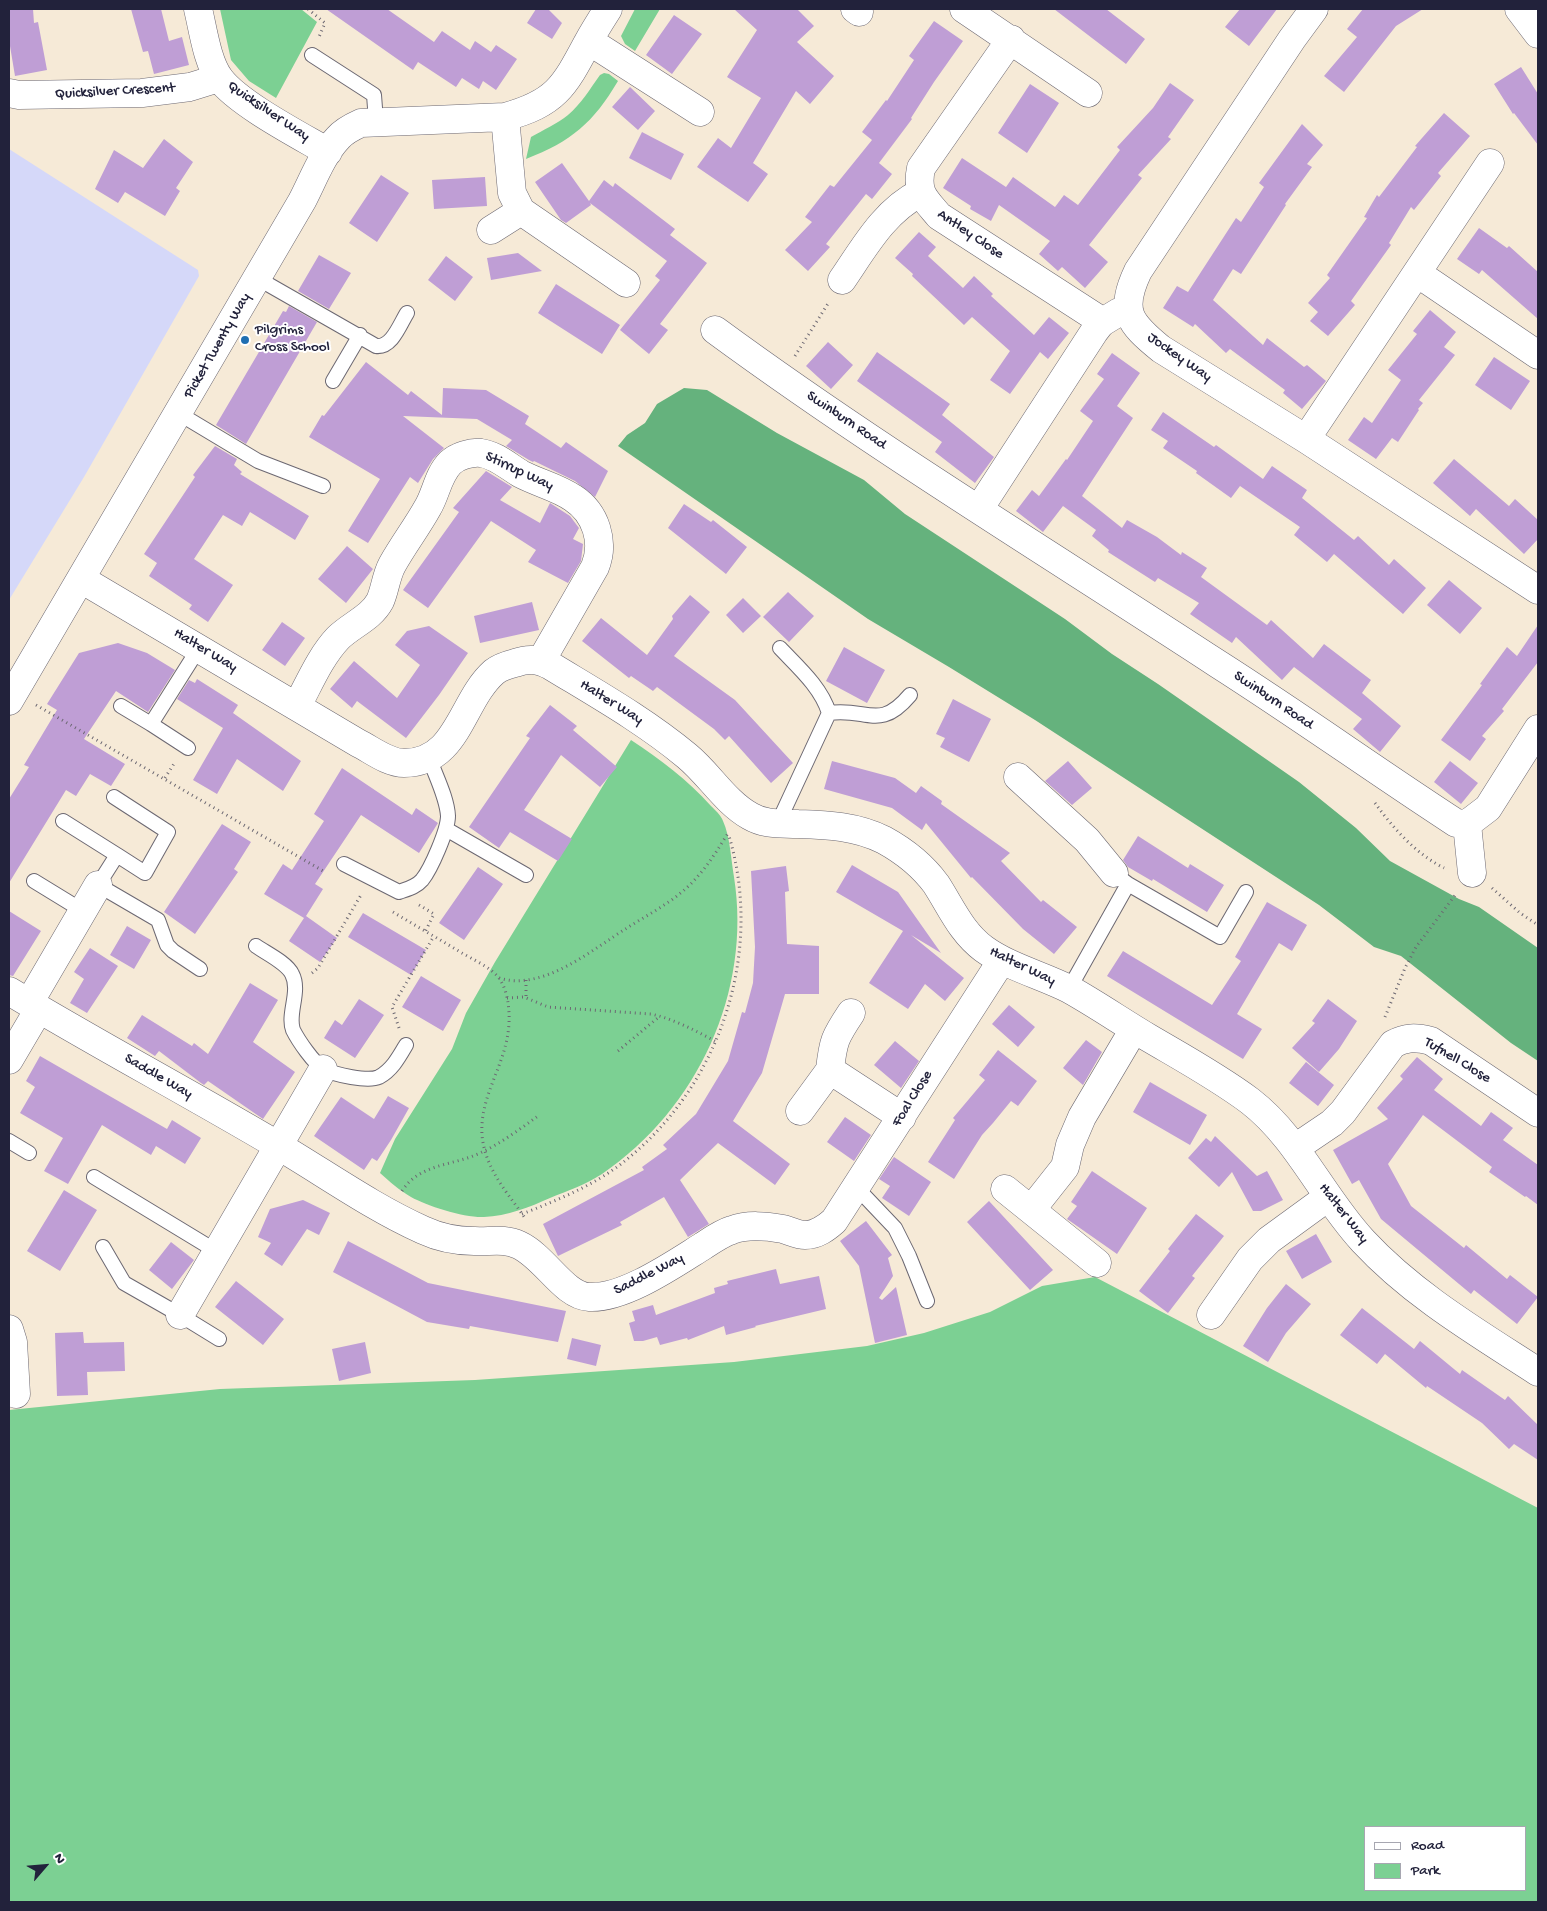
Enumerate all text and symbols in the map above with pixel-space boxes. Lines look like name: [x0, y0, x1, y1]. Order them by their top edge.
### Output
street label: Quicksilver Way: [223, 78, 313, 146]
street label: Quicksilver Crescent: [54, 80, 176, 104]
street label: Antley Close: [933, 206, 1007, 264]
street label: Picket Twenty Way: [181, 290, 255, 402]
place label: Pilgrims Cross School: [255, 322, 330, 357]
street label: Jockey Way: [1143, 329, 1215, 387]
marker: Pilgrims Cross School: [239, 334, 251, 346]
street label: Swinburn Road: [803, 388, 889, 454]
street label: Stirrup Way: [482, 448, 556, 496]
street label: Halter Way: [170, 625, 240, 677]
street label: Swinburn Road: [1230, 668, 1316, 734]
street label: Halter Way: [576, 676, 646, 730]
street label: Halter Way: [986, 943, 1058, 991]
street label: Tufnell Close: [1420, 1034, 1494, 1088]
street label: Saddle Way: [121, 1050, 195, 1104]
street label: Foal Close: [889, 1067, 937, 1131]
street label: Halter Way: [1314, 1180, 1372, 1248]
street label: Saddle Way: [611, 1250, 687, 1300]
legend: [1364, 1826, 1527, 1891]
text: Road: [1411, 1837, 1444, 1855]
north arrow: [20, 1841, 70, 1891]
text: N: [49, 1851, 68, 1867]
text: Park: [1411, 1862, 1440, 1880]

